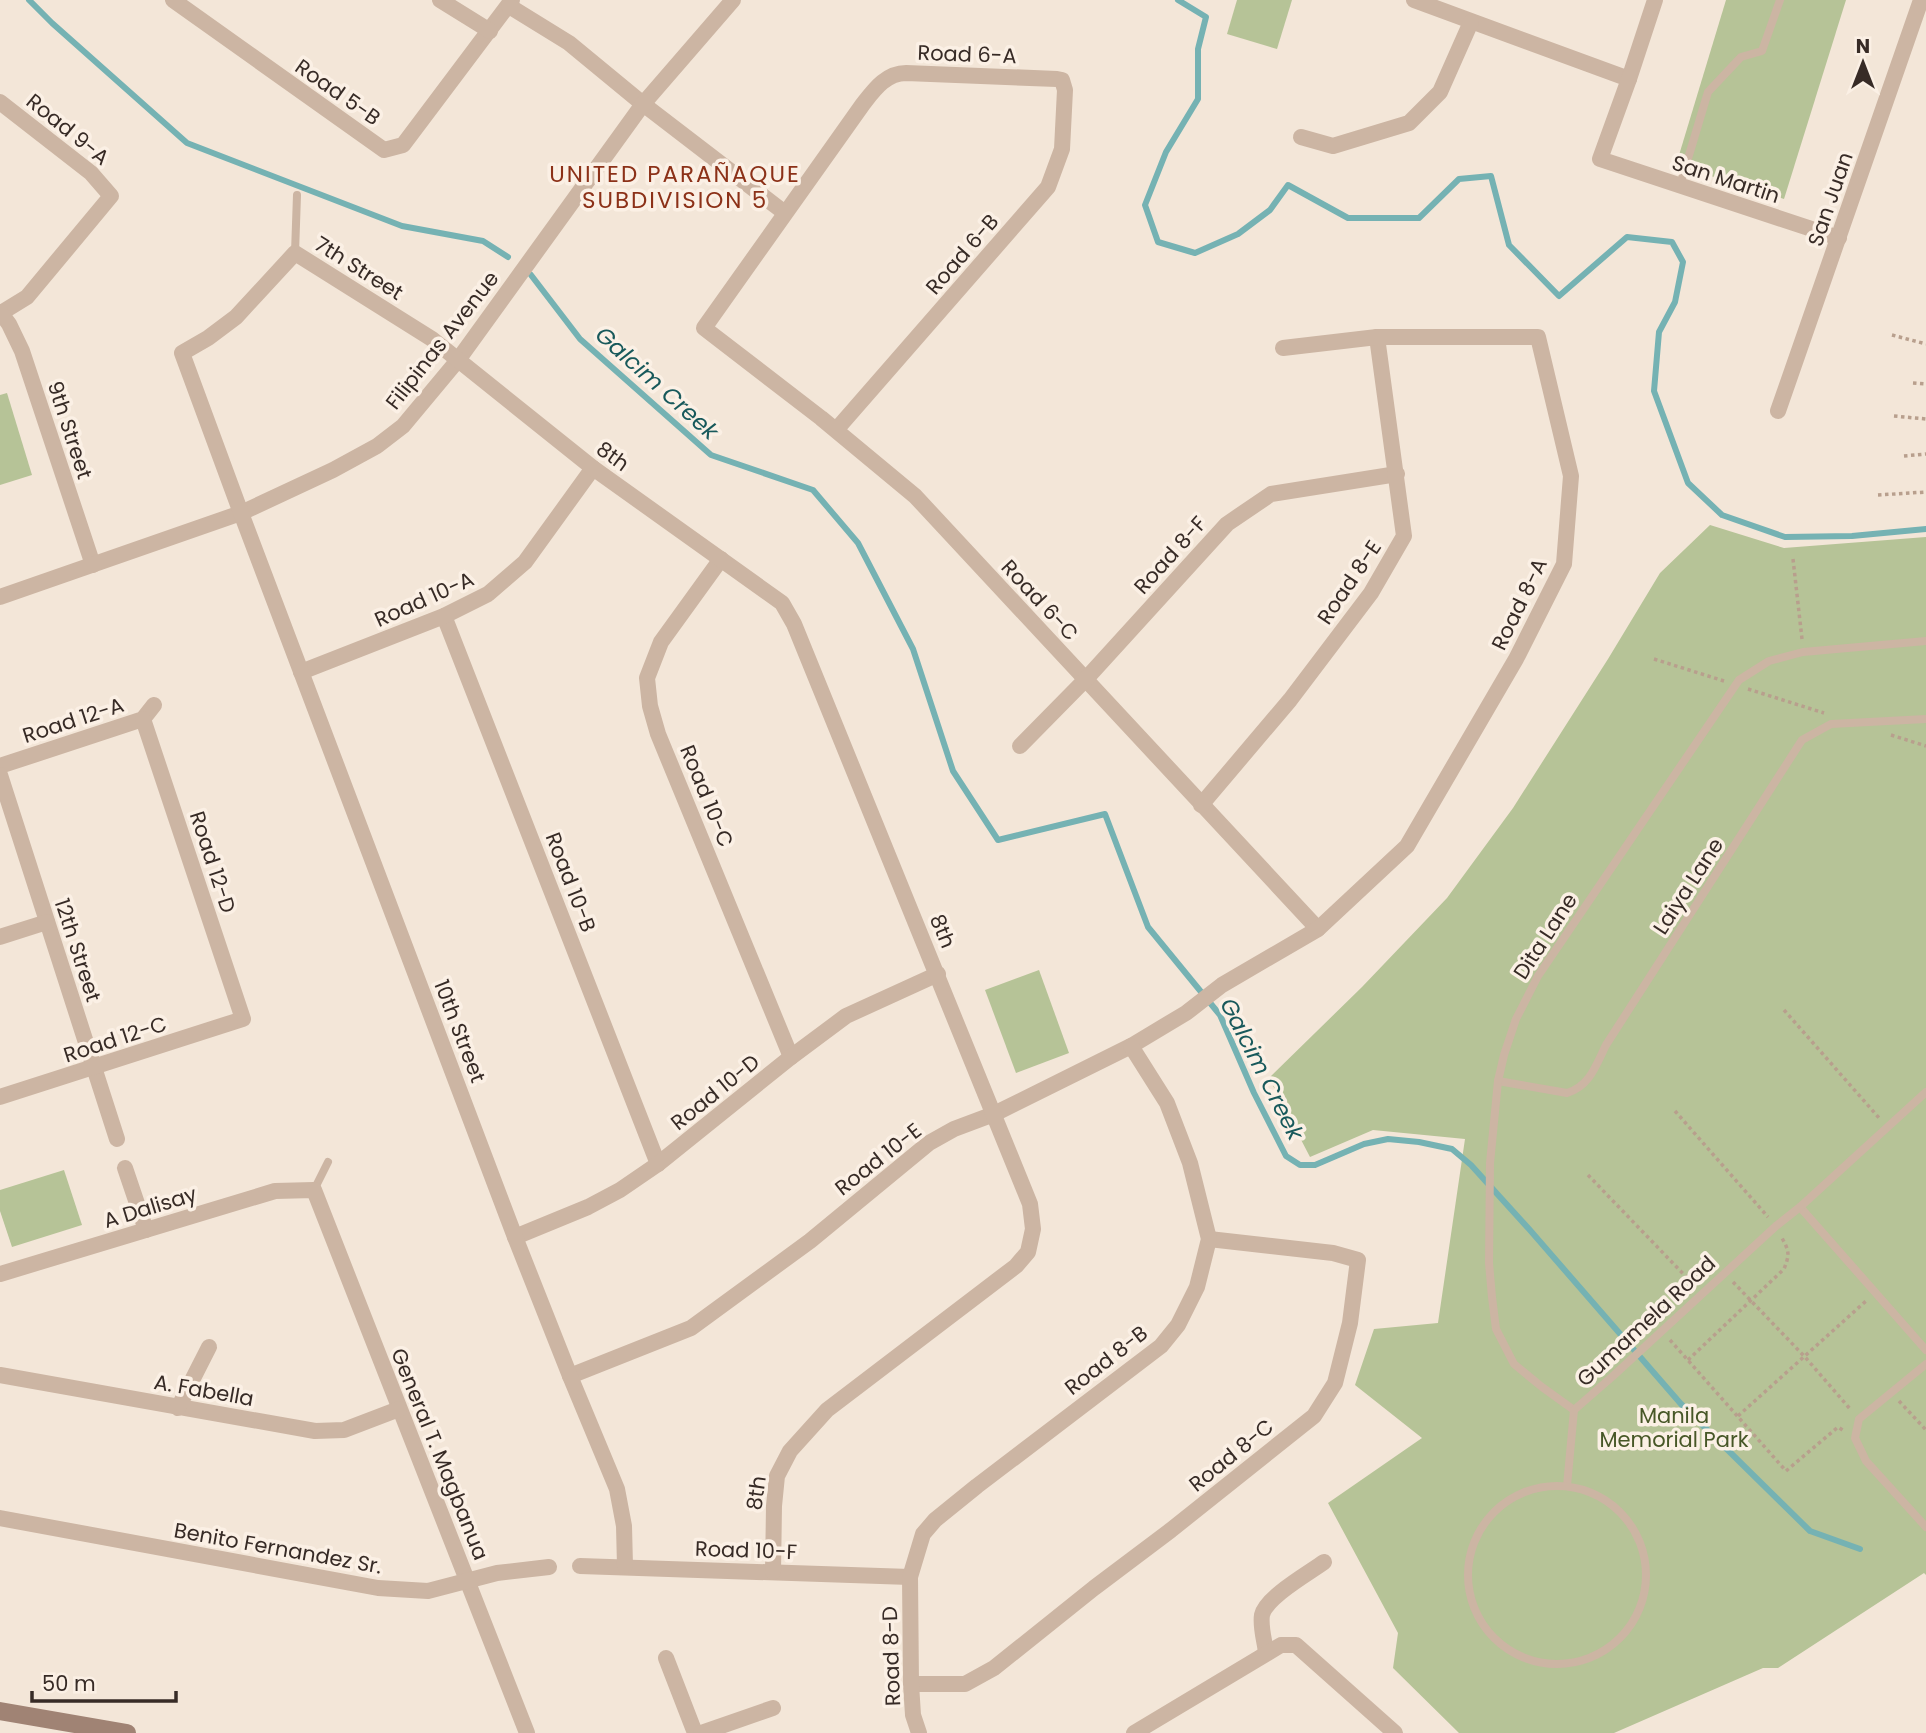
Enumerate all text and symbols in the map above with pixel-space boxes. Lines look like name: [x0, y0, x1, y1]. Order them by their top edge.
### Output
north arrow: [1828, 28, 1898, 98]
text: N: [1856, 33, 1870, 60]
street label: Road 6-A: [917, 38, 1017, 70]
street label: Road 5-B: [290, 52, 386, 132]
street label: Road 9-A: [20, 87, 116, 171]
street label: San Martin: [1668, 148, 1784, 210]
street label: San Juan: [1800, 148, 1860, 250]
district label: UNITED PARAÑAQUE SUBDIVISION 5: [549, 158, 801, 216]
street label: Road 6-B: [919, 208, 1005, 300]
street label: 7th Street: [309, 229, 409, 307]
street label: Filipinas Avenue: [379, 265, 505, 415]
water label: Galcim Creek: [588, 319, 727, 448]
street label: 9th Street: [41, 377, 99, 483]
street label: 8th: [591, 434, 635, 478]
street label: Road 8-F: [1127, 510, 1213, 600]
street label: Road 8-E: [1310, 534, 1388, 630]
street label: Road 6-C: [995, 553, 1085, 647]
street label: Road 8-A: [1484, 553, 1554, 655]
street label: Road 10-A: [370, 564, 478, 634]
street label: Road 12-A: [19, 690, 127, 750]
street label: Road 10-C: [673, 741, 741, 851]
street label: Road 12-D: [183, 807, 243, 917]
street label: Road 10-B: [539, 828, 603, 936]
street label: Laiya Lane: [1646, 832, 1730, 940]
street label: Dita Lane: [1506, 887, 1584, 985]
street label: 12th Street: [48, 895, 108, 1005]
street label: 8th: [923, 910, 963, 952]
street label: 10th Street: [427, 975, 493, 1087]
water label: Galcim Creek: [1212, 992, 1312, 1147]
street label: Road 12-C: [60, 1009, 170, 1069]
street label: Road 10-D: [664, 1047, 766, 1137]
street label: Road 10-E: [829, 1116, 927, 1202]
street label: A Dalisay: [100, 1179, 200, 1235]
street label: Gumamela Road: [1570, 1249, 1722, 1393]
street label: Road 8-B: [1058, 1318, 1154, 1402]
street label: General T. Magbanua: [384, 1344, 496, 1564]
street label: A. Fabella: [152, 1367, 256, 1413]
park label: Manila Memorial Park: [1599, 1401, 1749, 1454]
street label: Road 8-C: [1183, 1412, 1279, 1498]
street label: 8th: [739, 1474, 773, 1512]
street label: Benito Fernandez Sr.: [172, 1515, 384, 1581]
street label: Road 10-F: [694, 1534, 798, 1566]
street label: Road 8-D: [875, 1606, 907, 1706]
scale bar: [32, 1660, 175, 1704]
text: 50 m: [42, 1669, 96, 1698]

